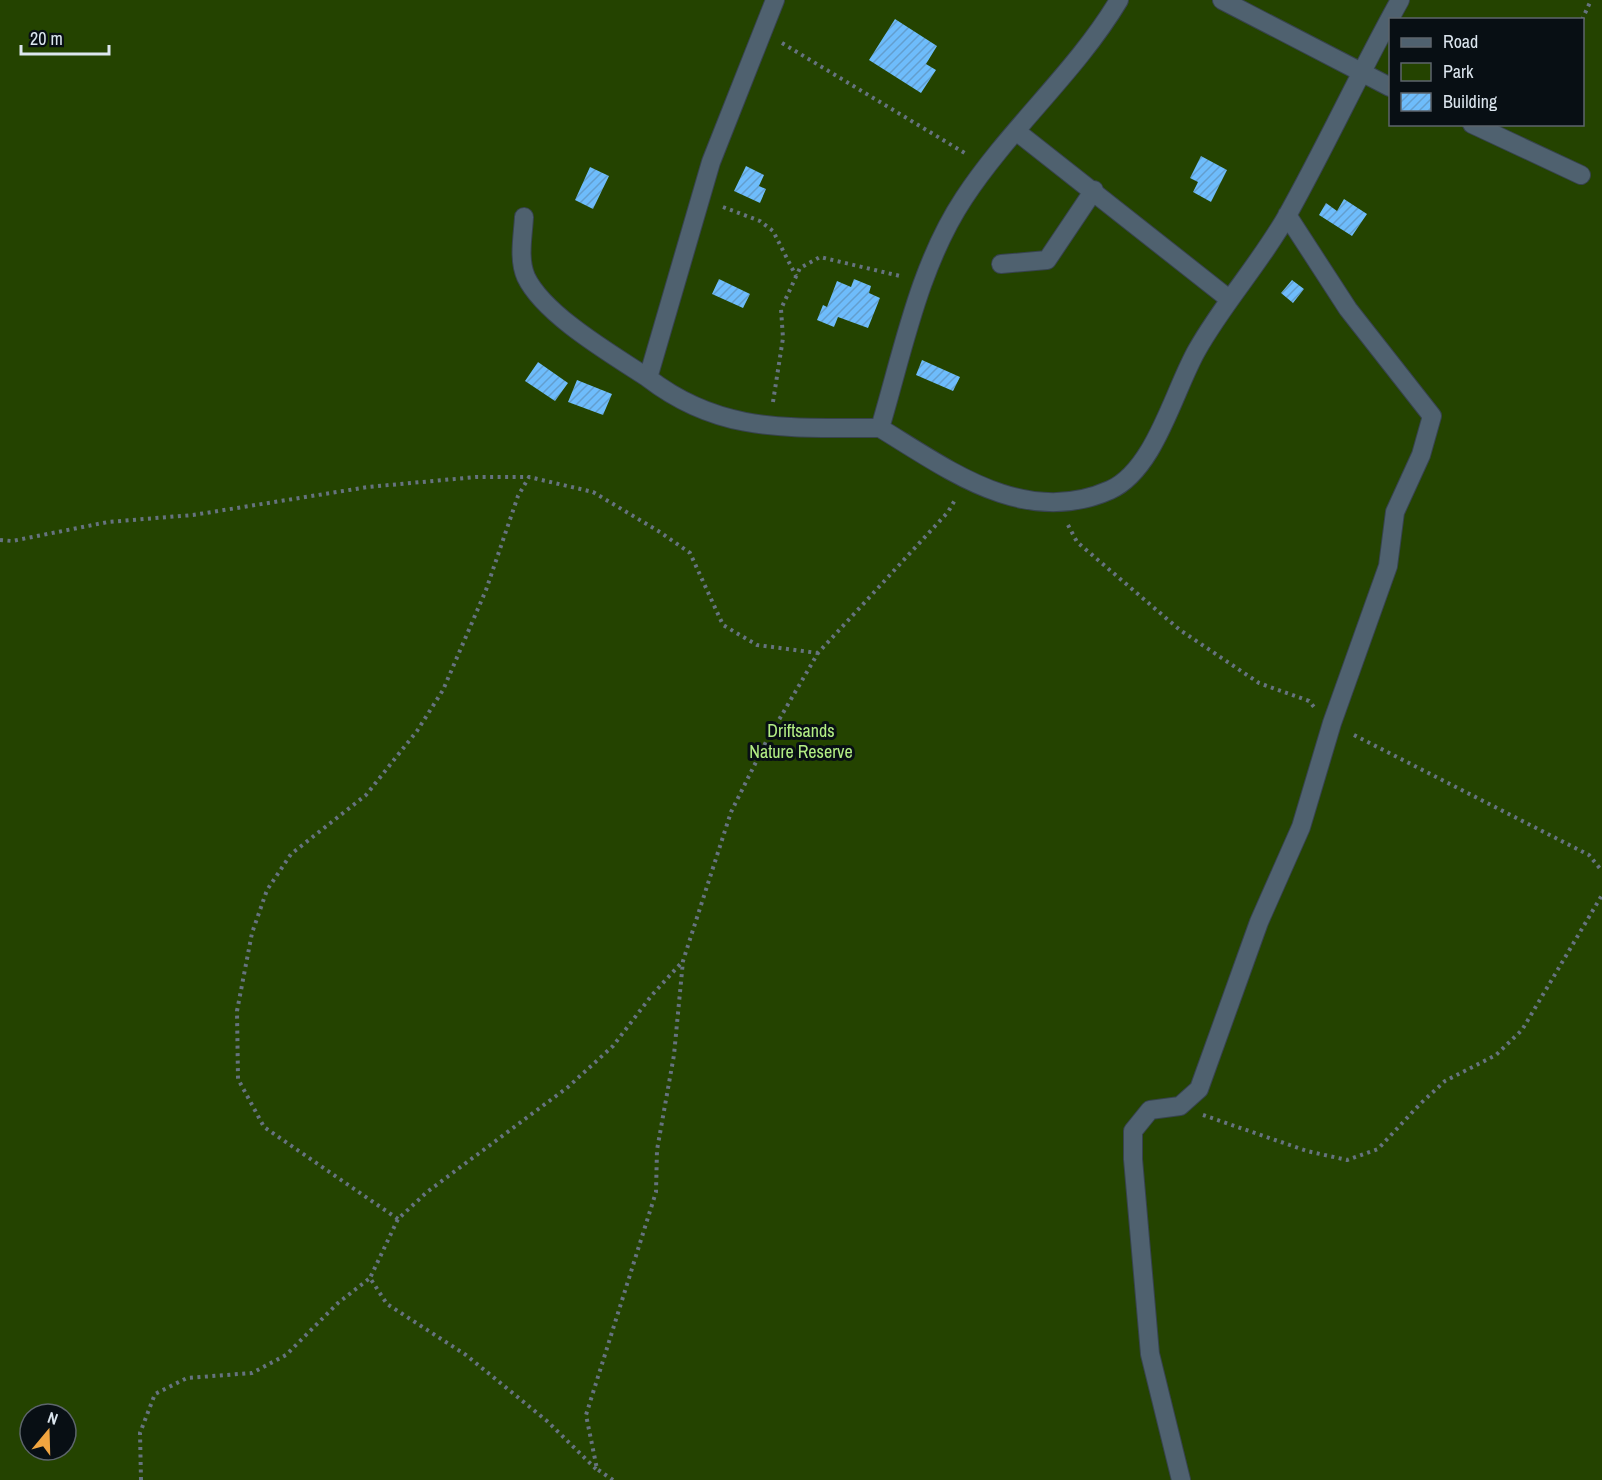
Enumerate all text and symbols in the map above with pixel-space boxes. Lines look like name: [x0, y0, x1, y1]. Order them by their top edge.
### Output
scale bar: [21, 18, 110, 56]
legend: [1389, 18, 1584, 126]
text: 20 m: [30, 26, 63, 51]
text: Road: [1443, 29, 1478, 54]
text: Park: [1443, 59, 1474, 84]
text: Building: [1443, 89, 1498, 114]
park label: Driftsands Nature Reserve: [749, 718, 853, 764]
north arrow: [18, 1402, 78, 1462]
text: N: [45, 1406, 61, 1430]

